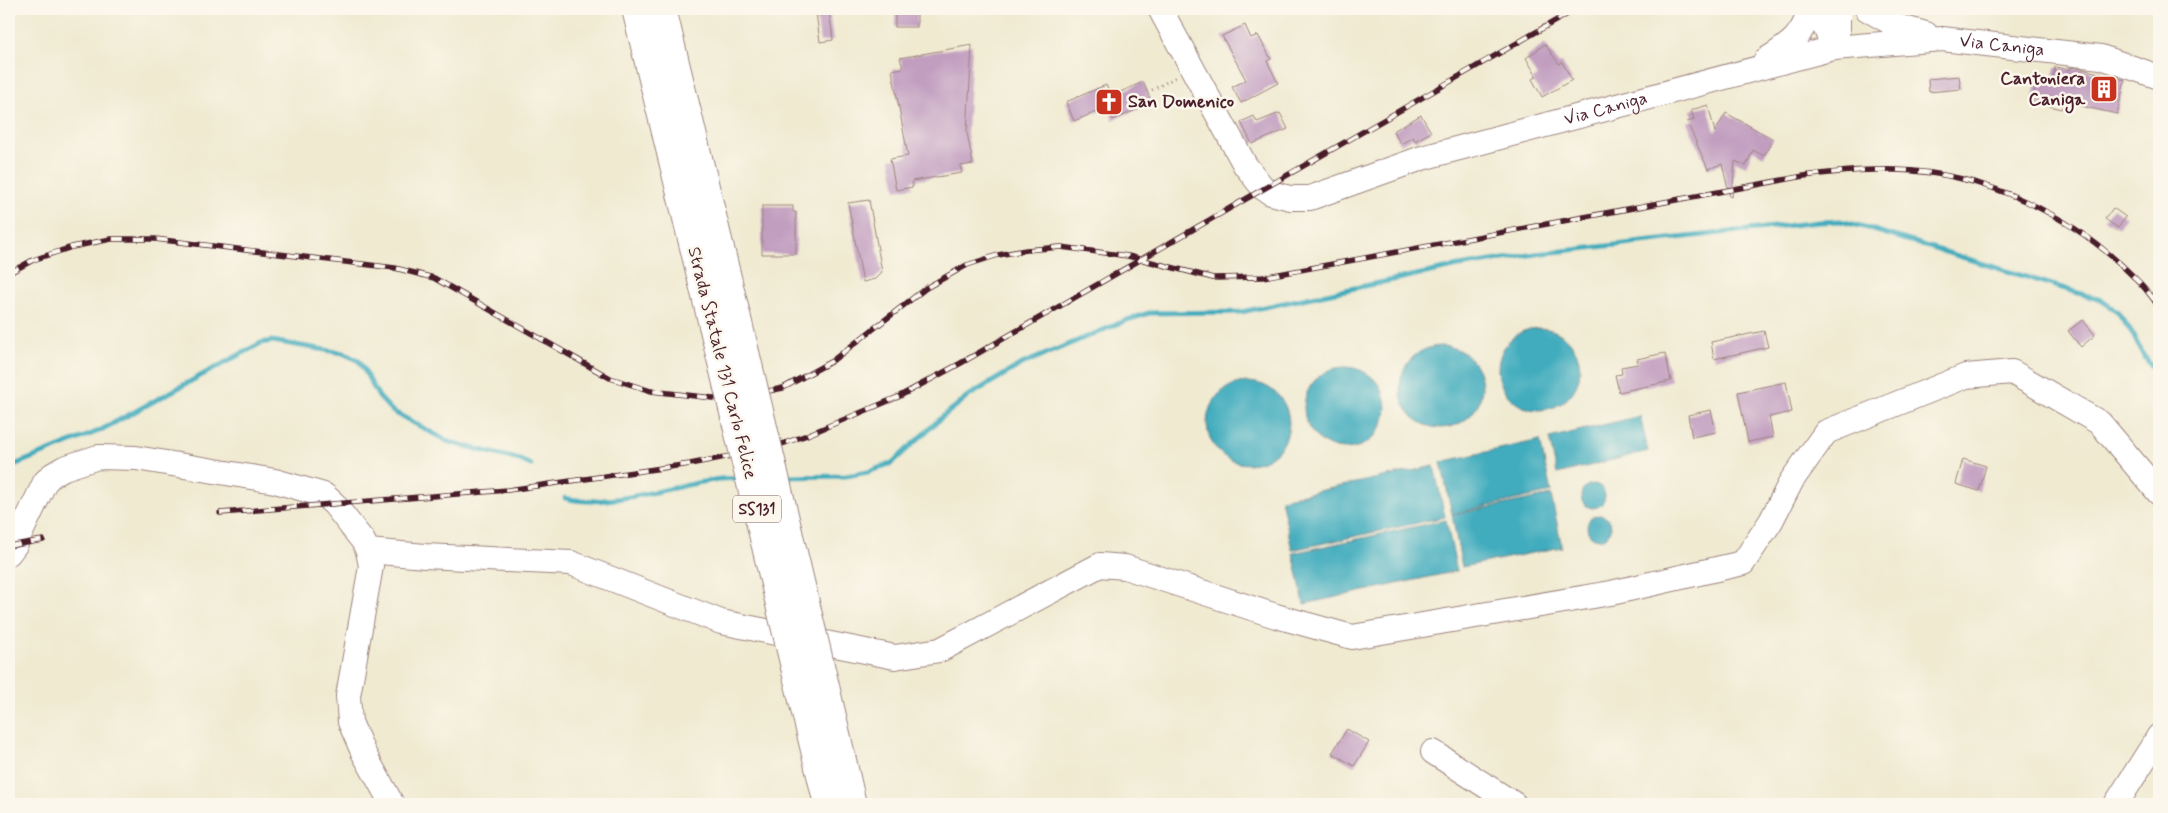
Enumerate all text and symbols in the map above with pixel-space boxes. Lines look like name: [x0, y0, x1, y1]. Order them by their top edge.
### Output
street label: Via Caniga: [1958, 29, 2046, 63]
place label: Cantoniera Caniga: [2000, 67, 2086, 114]
building icon: Cantoniera Caniga: [2089, 74, 2119, 104]
street label: Via Caniga: [1561, 86, 1650, 132]
church icon: San Domenico: [1094, 87, 1124, 117]
place label: San Domenico: [1128, 90, 1234, 114]
street label: Strada Statale 131 Carlo Felice: [681, 244, 763, 482]
road number: SS131: [733, 496, 781, 522]

